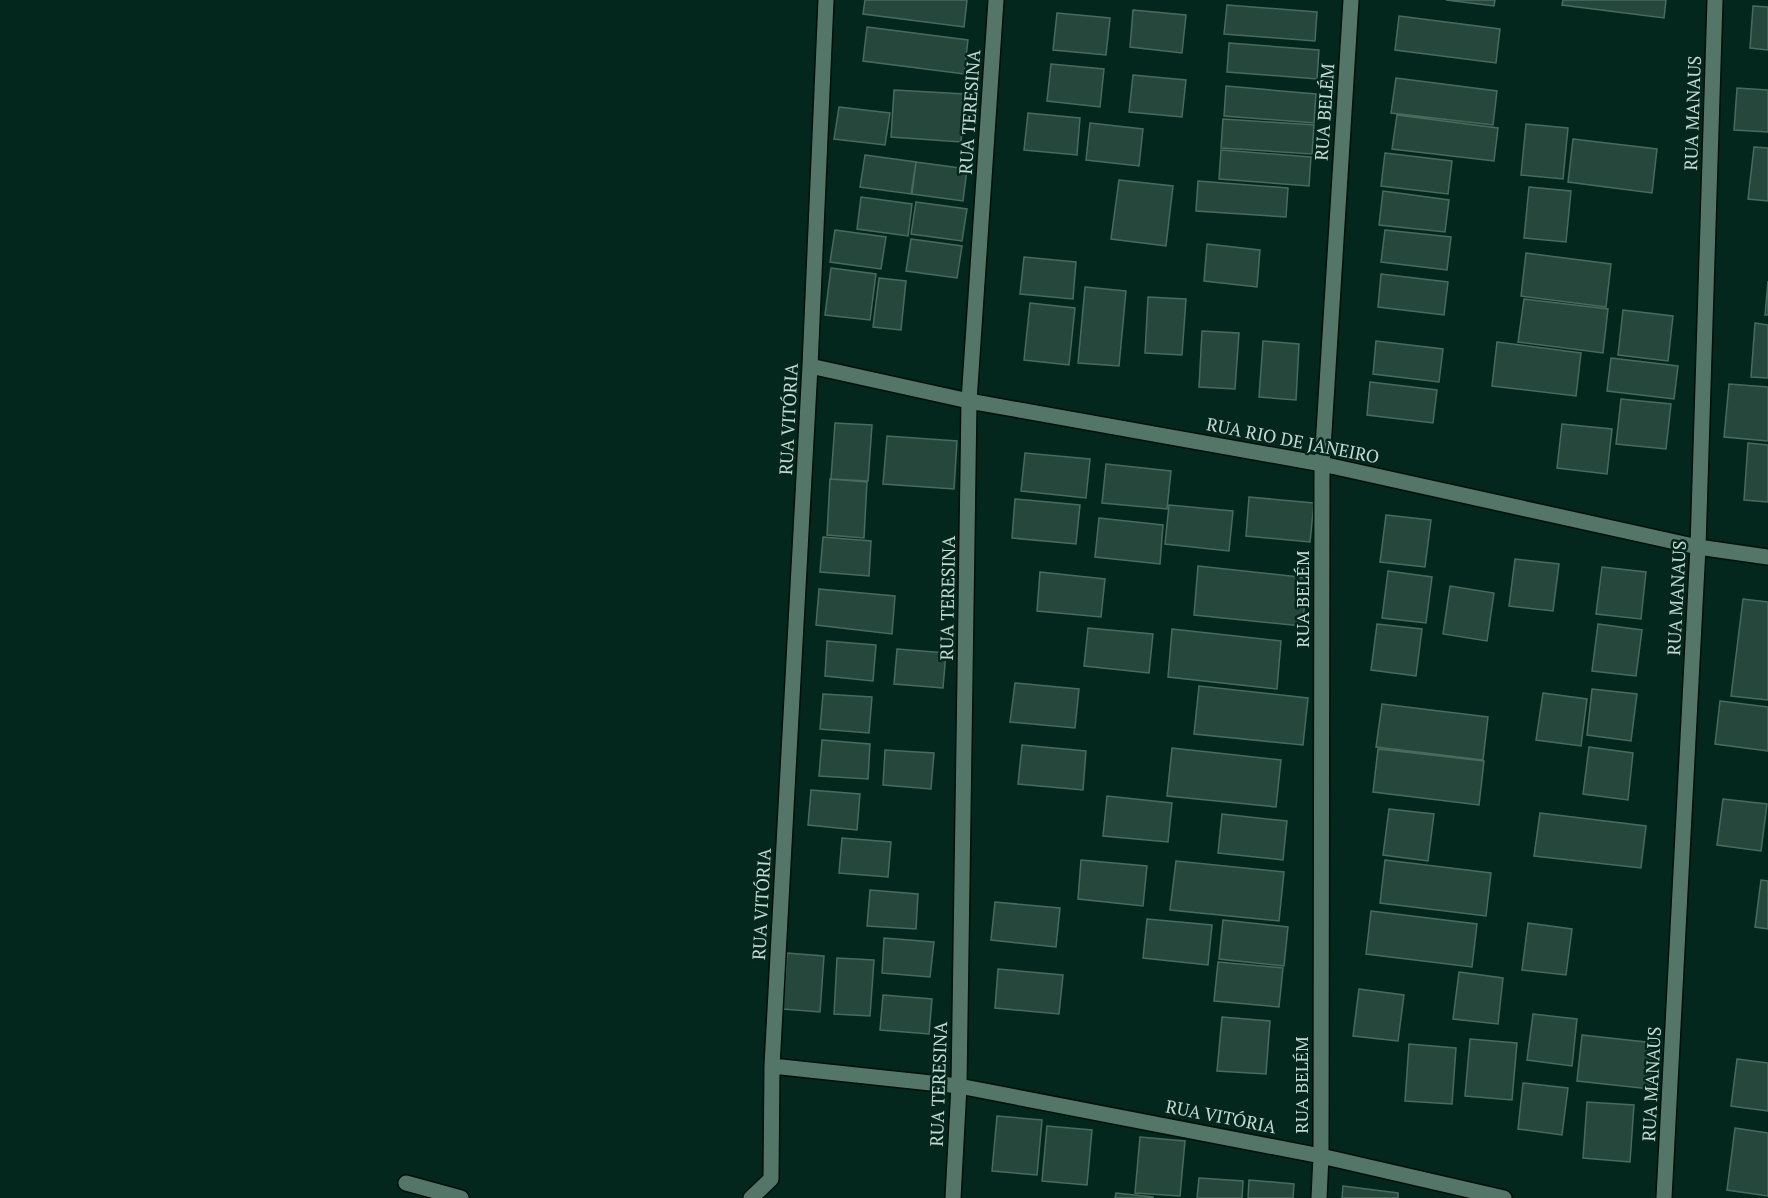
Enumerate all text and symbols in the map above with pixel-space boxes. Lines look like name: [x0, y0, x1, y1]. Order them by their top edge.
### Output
street label: RUA TERESINA: [953, 48, 985, 175]
street label: RUA MANAUS: [1678, 55, 1706, 171]
street label: RUA BELÉM: [1309, 62, 1339, 161]
street label: RUA VITÓRIA: [773, 362, 803, 476]
street label: RUA RIO DE JANEIRO: [1205, 411, 1381, 469]
street label: RUA TERESINA: [934, 535, 960, 661]
street label: RUA MANAUS: [1661, 540, 1691, 656]
street label: RUA BELÉM: [1290, 550, 1314, 648]
street label: RUA VITÓRIA: [746, 847, 776, 961]
street label: RUA TERESINA: [924, 1020, 952, 1147]
street label: RUA MANAUS: [1636, 1026, 1666, 1142]
street label: RUA BELÉM: [1289, 1036, 1313, 1134]
street label: RUA VITÓRIA: [1164, 1094, 1279, 1139]

